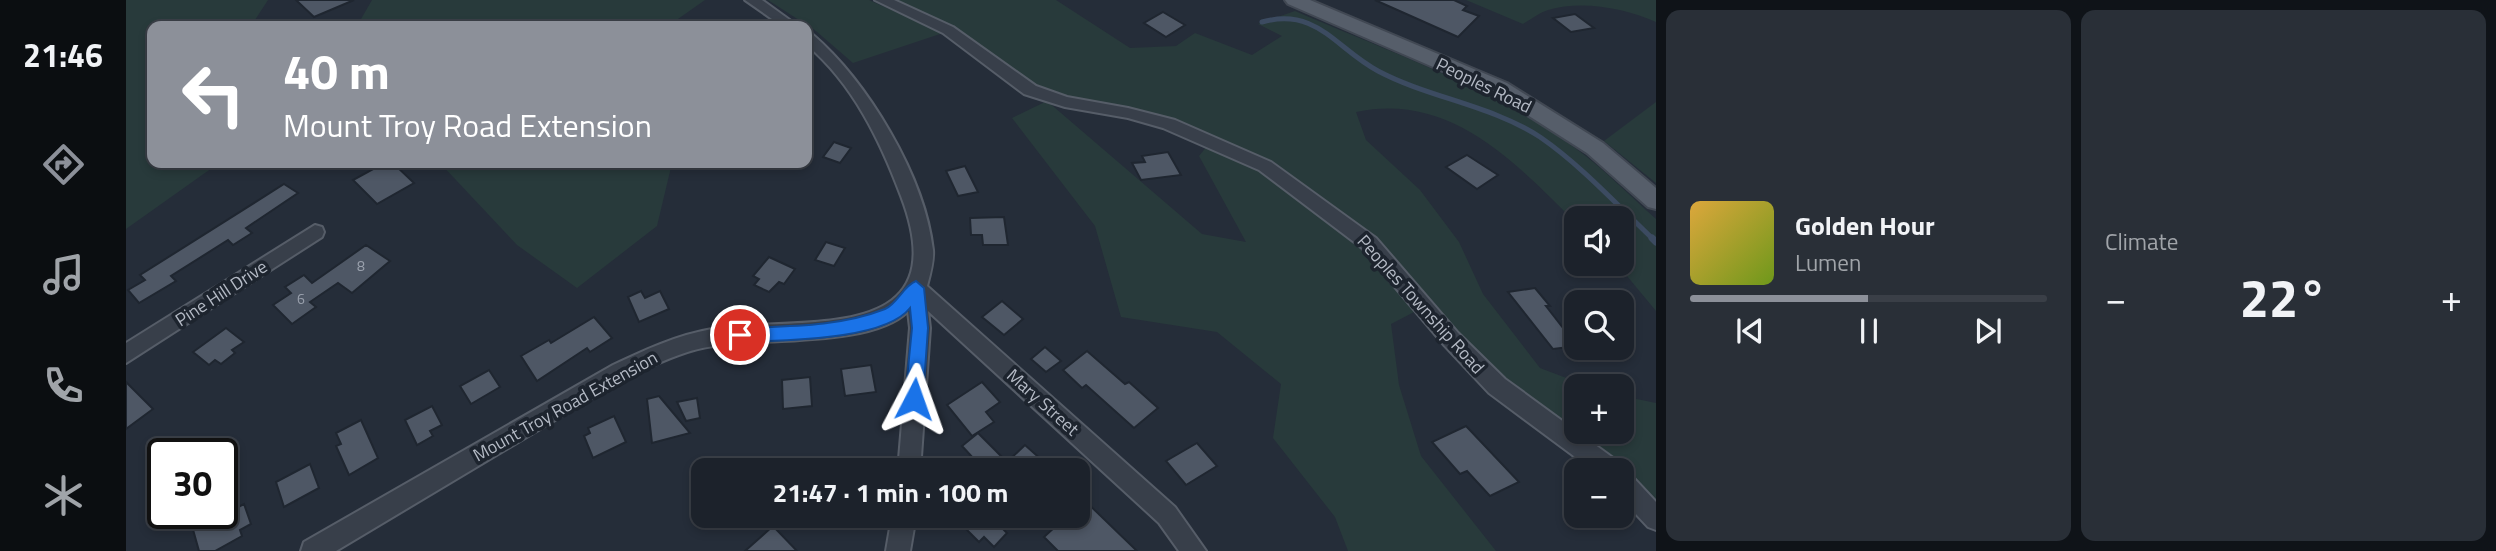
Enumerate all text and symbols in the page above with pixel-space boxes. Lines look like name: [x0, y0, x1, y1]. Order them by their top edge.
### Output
text: 21:46: [23, 31, 103, 79]
text: 40 m: [283, 33, 390, 108]
icon: left: [168, 49, 259, 140]
street label: Peoples Road: [1432, 50, 1536, 120]
text: Mount Troy Road Extension: [283, 101, 652, 149]
icon: directions: [39, 140, 88, 189]
map controls: [1564, 206, 1634, 528]
button: sound: [1564, 206, 1634, 276]
text: Golden Hour: [1795, 206, 1935, 245]
text: Climate: [2105, 224, 2178, 259]
street label: Peoples Township Road: [1351, 228, 1491, 380]
text: Lumen: [1795, 245, 1861, 280]
icon: music: [39, 250, 88, 299]
street label: Pine Hill Drive: [170, 253, 272, 333]
house number: 8: [357, 255, 365, 276]
text: 22°: [2240, 258, 2327, 337]
text: −: [2105, 269, 2126, 327]
text: +: [2441, 269, 2462, 327]
house number: 6: [297, 288, 305, 309]
button: search: [1564, 290, 1634, 360]
pin: [710, 305, 770, 365]
icon: previous: [1731, 312, 1769, 350]
icon: pause: [1850, 312, 1888, 350]
icon: next: [1969, 312, 2007, 350]
icon: arrive: [721, 316, 759, 354]
street label: Mount Troy Road Extension: [468, 344, 662, 468]
icon: phone: [39, 361, 88, 410]
position arrow: [877, 362, 951, 436]
street label: Mary Street: [1001, 362, 1086, 442]
button: +: [1564, 374, 1634, 444]
speed limit sign: 30: [147, 438, 238, 529]
button: −: [1564, 458, 1634, 528]
icon: climate: [39, 471, 88, 520]
text: 21:47 · 1 min · 100 m: [773, 473, 1008, 512]

